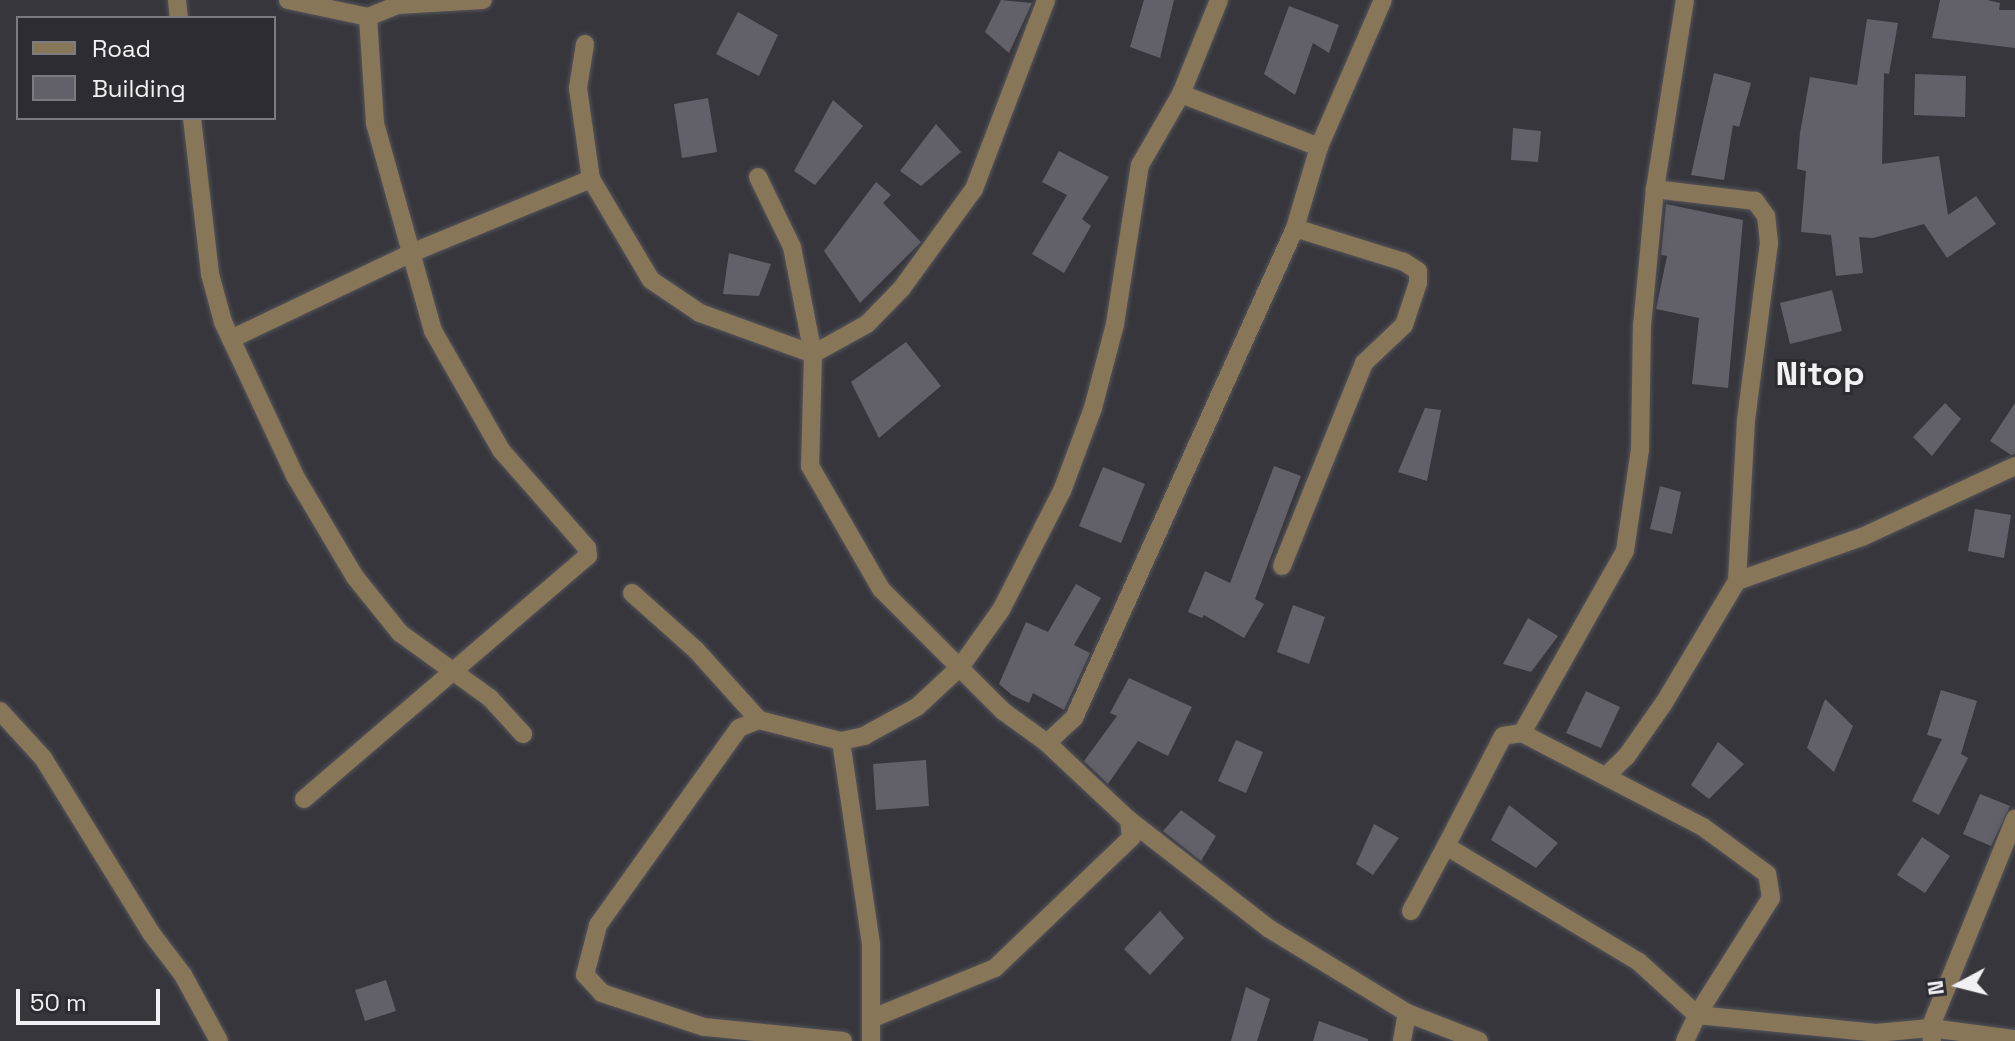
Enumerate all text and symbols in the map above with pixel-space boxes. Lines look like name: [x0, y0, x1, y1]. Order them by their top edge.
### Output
legend: [16, 16, 276, 120]
text: Road: [92, 33, 151, 64]
text: Building: [92, 73, 186, 104]
district label: Nitop: [1775, 354, 1865, 394]
north arrow: [1919, 945, 1999, 1025]
scale bar: [20, 973, 164, 1023]
text: N: [1920, 979, 1950, 997]
text: 50 m: [30, 987, 87, 1018]

